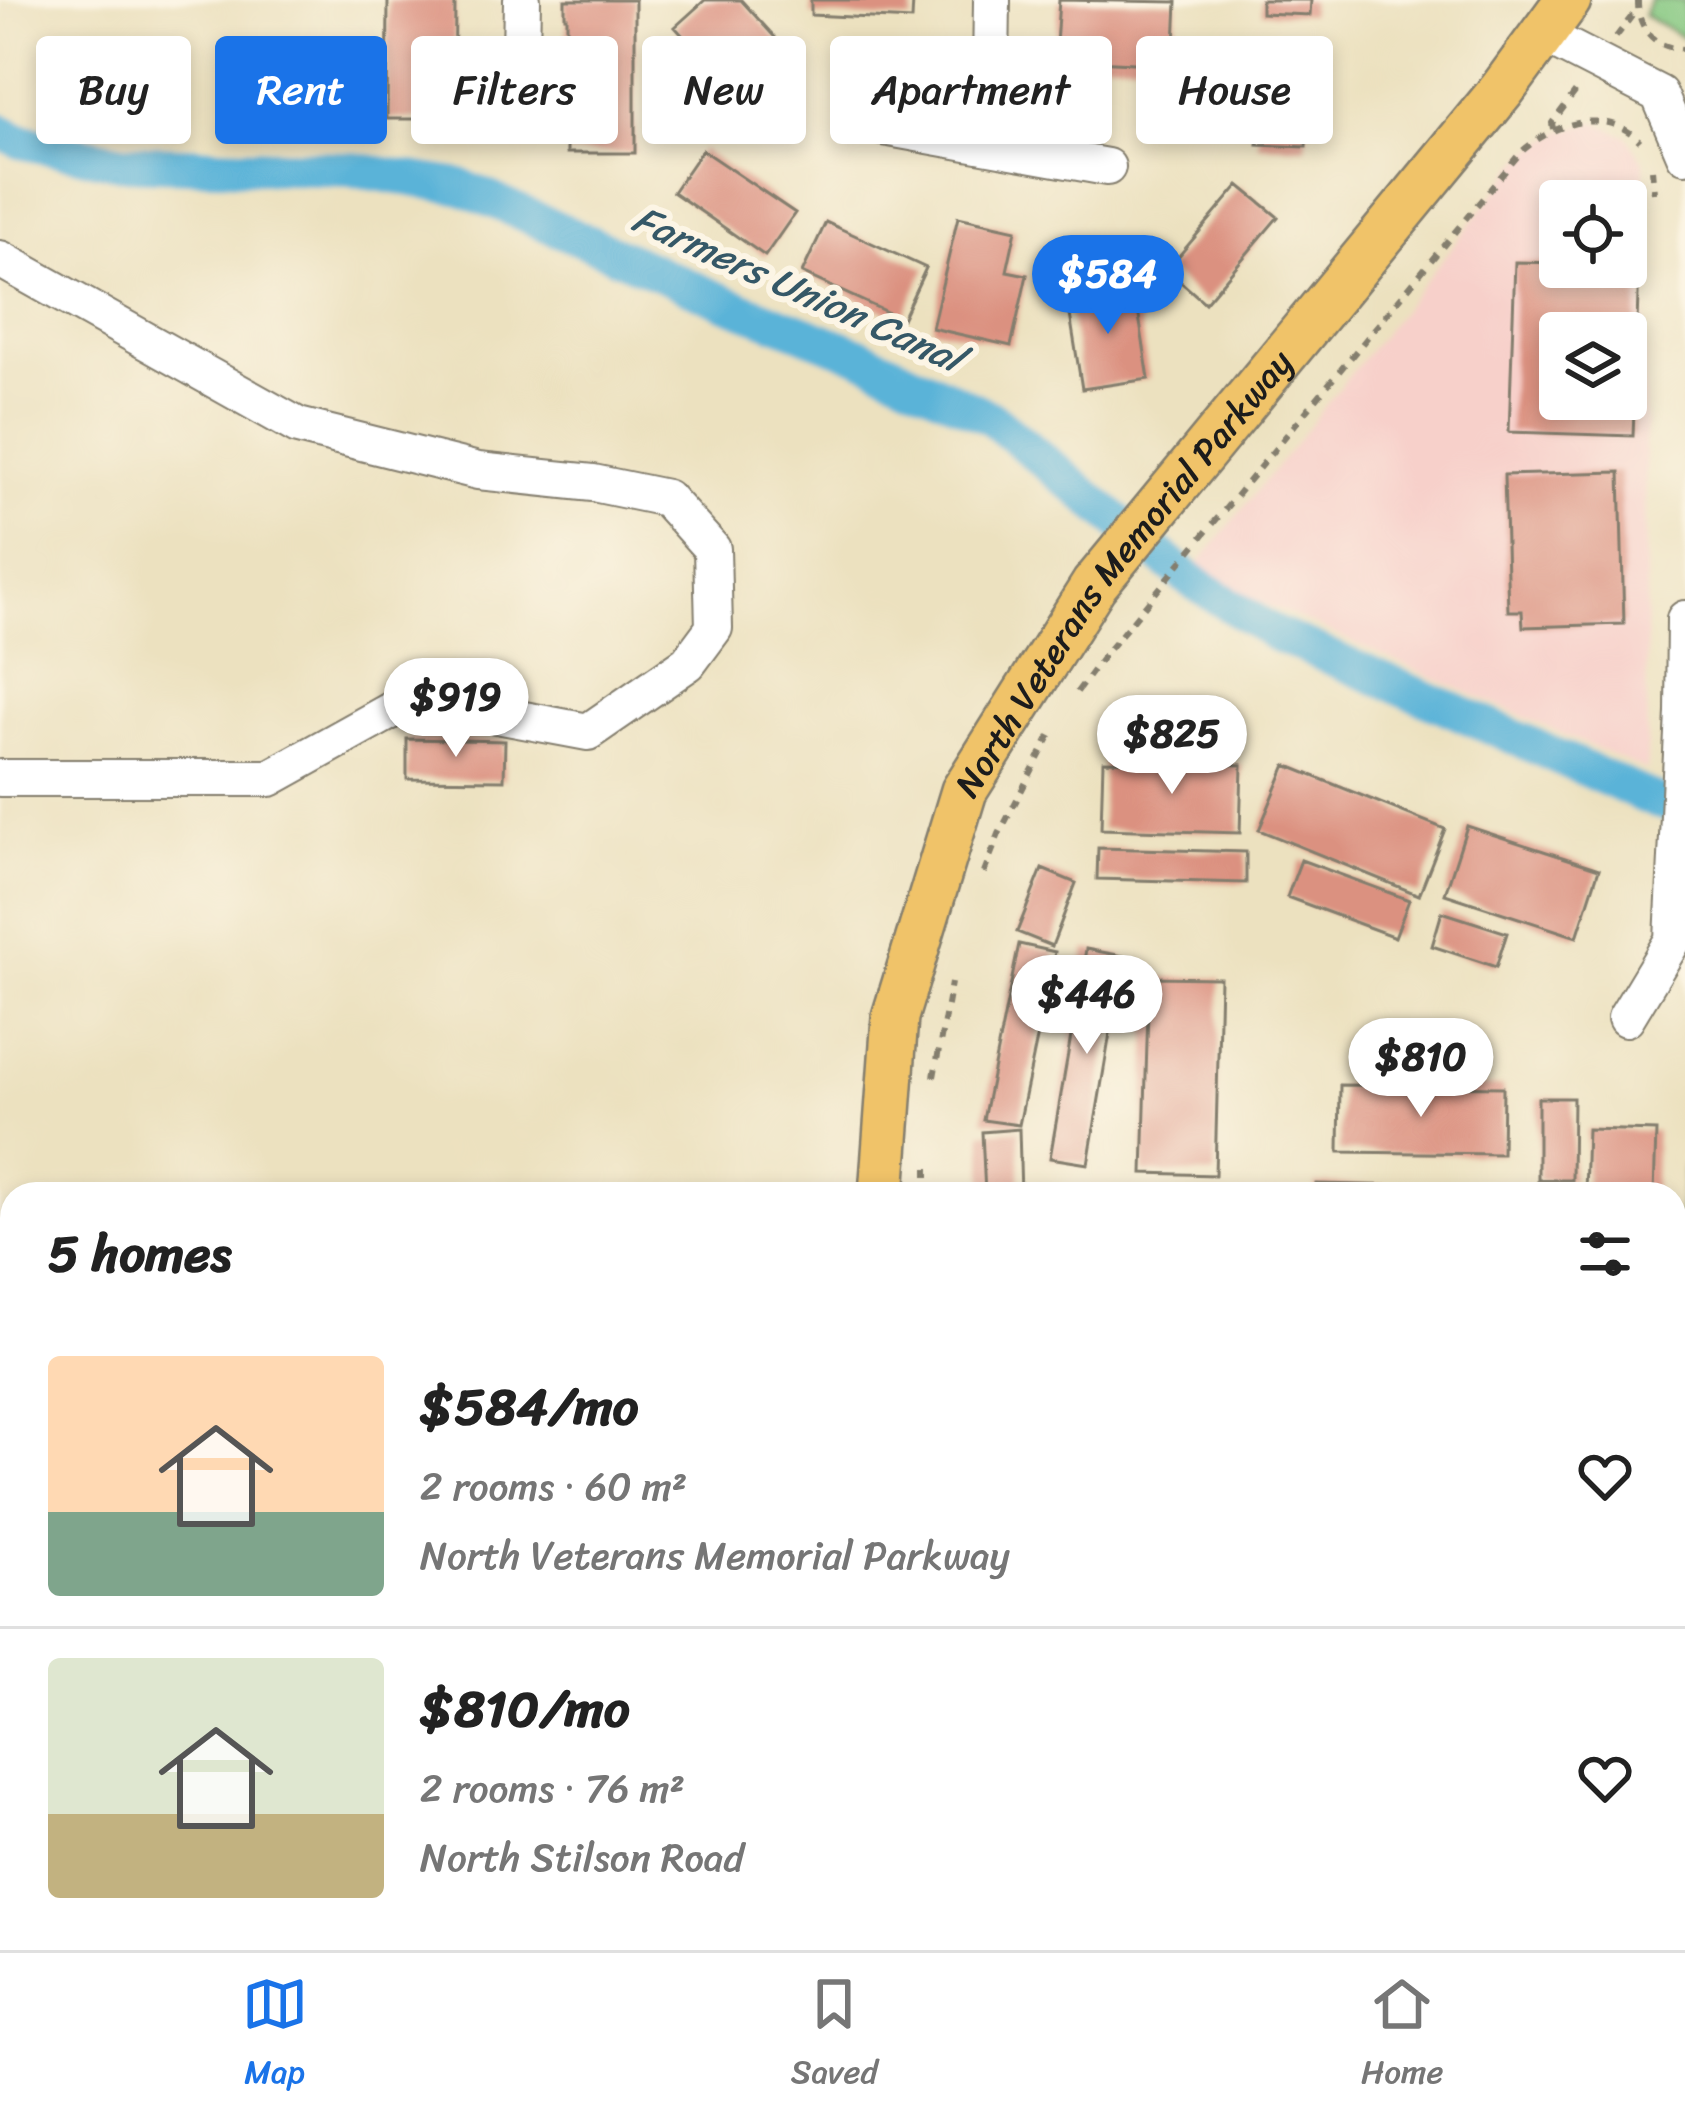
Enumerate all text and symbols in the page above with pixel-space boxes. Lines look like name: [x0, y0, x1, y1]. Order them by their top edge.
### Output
chip: Buy: [36, 36, 191, 144]
chip: Rent: [215, 36, 387, 144]
chip: Filters: [411, 36, 618, 144]
chip: New: [642, 36, 806, 144]
chip: Apartment: [830, 36, 1112, 144]
chip: House: [1136, 36, 1333, 144]
map controls: [1539, 180, 1647, 420]
button: locate: [1539, 180, 1647, 288]
water label: Farmers Union Canal: [621, 185, 981, 395]
pin: $584: [1037, 235, 1179, 337]
text: $584: [1059, 239, 1157, 308]
button: layers: [1539, 312, 1647, 420]
street label: North Veterans Memorial Parkway: [937, 334, 1310, 810]
pin: $919: [385, 658, 527, 760]
text: $919: [411, 662, 501, 731]
pin: $825: [1101, 695, 1243, 797]
text: $825: [1124, 699, 1220, 768]
pin: $446: [1016, 955, 1158, 1057]
text: $446: [1038, 959, 1136, 1028]
pin: $810: [1350, 1018, 1492, 1120]
text: $810: [1375, 1022, 1467, 1091]
text: 5 homes: [48, 1209, 231, 1299]
icon: filters: [1572, 1221, 1638, 1287]
text: $584/mo: [420, 1362, 639, 1452]
icon: home: [144, 1404, 288, 1548]
icon: heart: [1572, 1443, 1638, 1509]
text: 2 rooms · 60 m²: [420, 1452, 687, 1521]
text: North Veterans Memorial Parkway: [420, 1521, 1010, 1590]
text: $810/mo: [420, 1664, 630, 1754]
icon: home: [144, 1706, 288, 1850]
icon: heart: [1572, 1745, 1638, 1811]
text: 2 rooms · 76 m²: [420, 1754, 685, 1823]
text: North Stilson Road: [420, 1823, 744, 1892]
tab: Map: [242, 1971, 308, 2101]
tab: Saved: [791, 1971, 878, 2101]
tab: Home: [1361, 1971, 1443, 2101]

